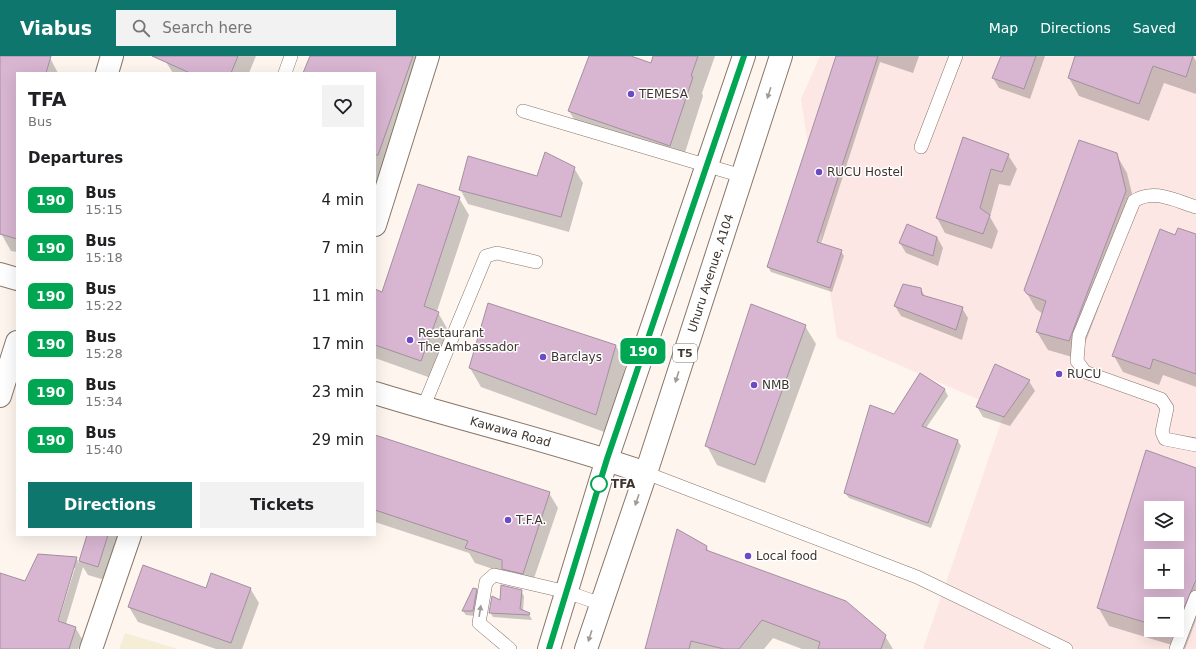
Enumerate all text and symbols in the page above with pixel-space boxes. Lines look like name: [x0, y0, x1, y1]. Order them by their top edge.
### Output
search box: [116, 10, 396, 46]
text: Viabus: [20, 17, 92, 39]
icon: search: [130, 17, 152, 39]
text: Search here: [162, 19, 252, 37]
text: Map: [989, 20, 1018, 36]
text: Directions: [1040, 20, 1111, 36]
text: Saved: [1133, 20, 1176, 36]
button: heart: [322, 85, 364, 127]
place label: TEMESA: [638, 87, 689, 101]
one-way arrow: [766, 87, 772, 99]
text: TFA: [28, 88, 66, 110]
marker: TEMESA: [626, 89, 636, 99]
text: Bus: [28, 114, 52, 129]
text: Departures: [28, 149, 123, 167]
place label: RUCU Hostel: [827, 165, 903, 179]
marker: RUCU Hostel: [814, 167, 824, 177]
text: Bus: [85, 184, 116, 202]
text: 4 min: [321, 191, 364, 209]
text: 190: [36, 192, 65, 208]
text: 15:15: [85, 202, 123, 217]
street label: Uhuru Avenue, A104: [685, 212, 736, 334]
text: Bus: [85, 232, 116, 250]
text: 7 min: [321, 239, 364, 257]
text: 190: [36, 240, 65, 256]
text: 15:18: [85, 250, 123, 265]
text: Bus: [85, 280, 116, 298]
text: 11 min: [312, 287, 364, 305]
text: 190: [36, 288, 65, 304]
text: 15:22: [85, 298, 123, 313]
place label: Restaurant The Ambassador: [417, 326, 519, 354]
text: Bus: [85, 328, 116, 346]
text: 17 min: [312, 335, 364, 353]
marker: Restaurant The Ambassador: [405, 335, 415, 345]
text: 190: [36, 336, 65, 352]
line badge: 190: [620, 338, 666, 364]
text: 190: [628, 343, 658, 359]
road number: T5: [673, 344, 697, 362]
text: 15:28: [85, 346, 123, 361]
place label: Barclays: [551, 350, 602, 364]
marker: Barclays: [538, 352, 548, 362]
place label: RUCU: [1067, 367, 1101, 381]
marker: RUCU: [1054, 369, 1064, 379]
one-way arrow: [674, 371, 680, 383]
text: Bus: [85, 376, 116, 394]
place label: NMB: [762, 378, 790, 392]
marker: NMB: [749, 380, 759, 390]
text: 23 min: [312, 383, 364, 401]
text: 190: [36, 384, 65, 400]
text: 15:34: [85, 394, 123, 409]
street label: Kawawa Road: [469, 414, 553, 450]
text: Bus: [85, 424, 116, 442]
text: 29 min: [312, 431, 364, 449]
text: 190: [36, 432, 65, 448]
text: 15:40: [85, 442, 123, 457]
marker: TFA: [590, 475, 608, 493]
place label: TFA: [611, 477, 636, 491]
button: Directions: [28, 482, 192, 528]
button: Tickets: [200, 482, 364, 528]
one-way arrow: [634, 495, 640, 507]
map controls: [1144, 501, 1184, 637]
button: layers: [1144, 501, 1184, 541]
place label: T.F.A.: [515, 513, 546, 527]
marker: T.F.A.: [503, 515, 513, 525]
place label: Local food: [756, 549, 817, 563]
button: +: [1144, 549, 1184, 589]
marker: Local food: [743, 551, 753, 561]
button: −: [1144, 597, 1184, 637]
one-way arrow: [478, 605, 484, 617]
one-way arrow: [587, 631, 593, 643]

